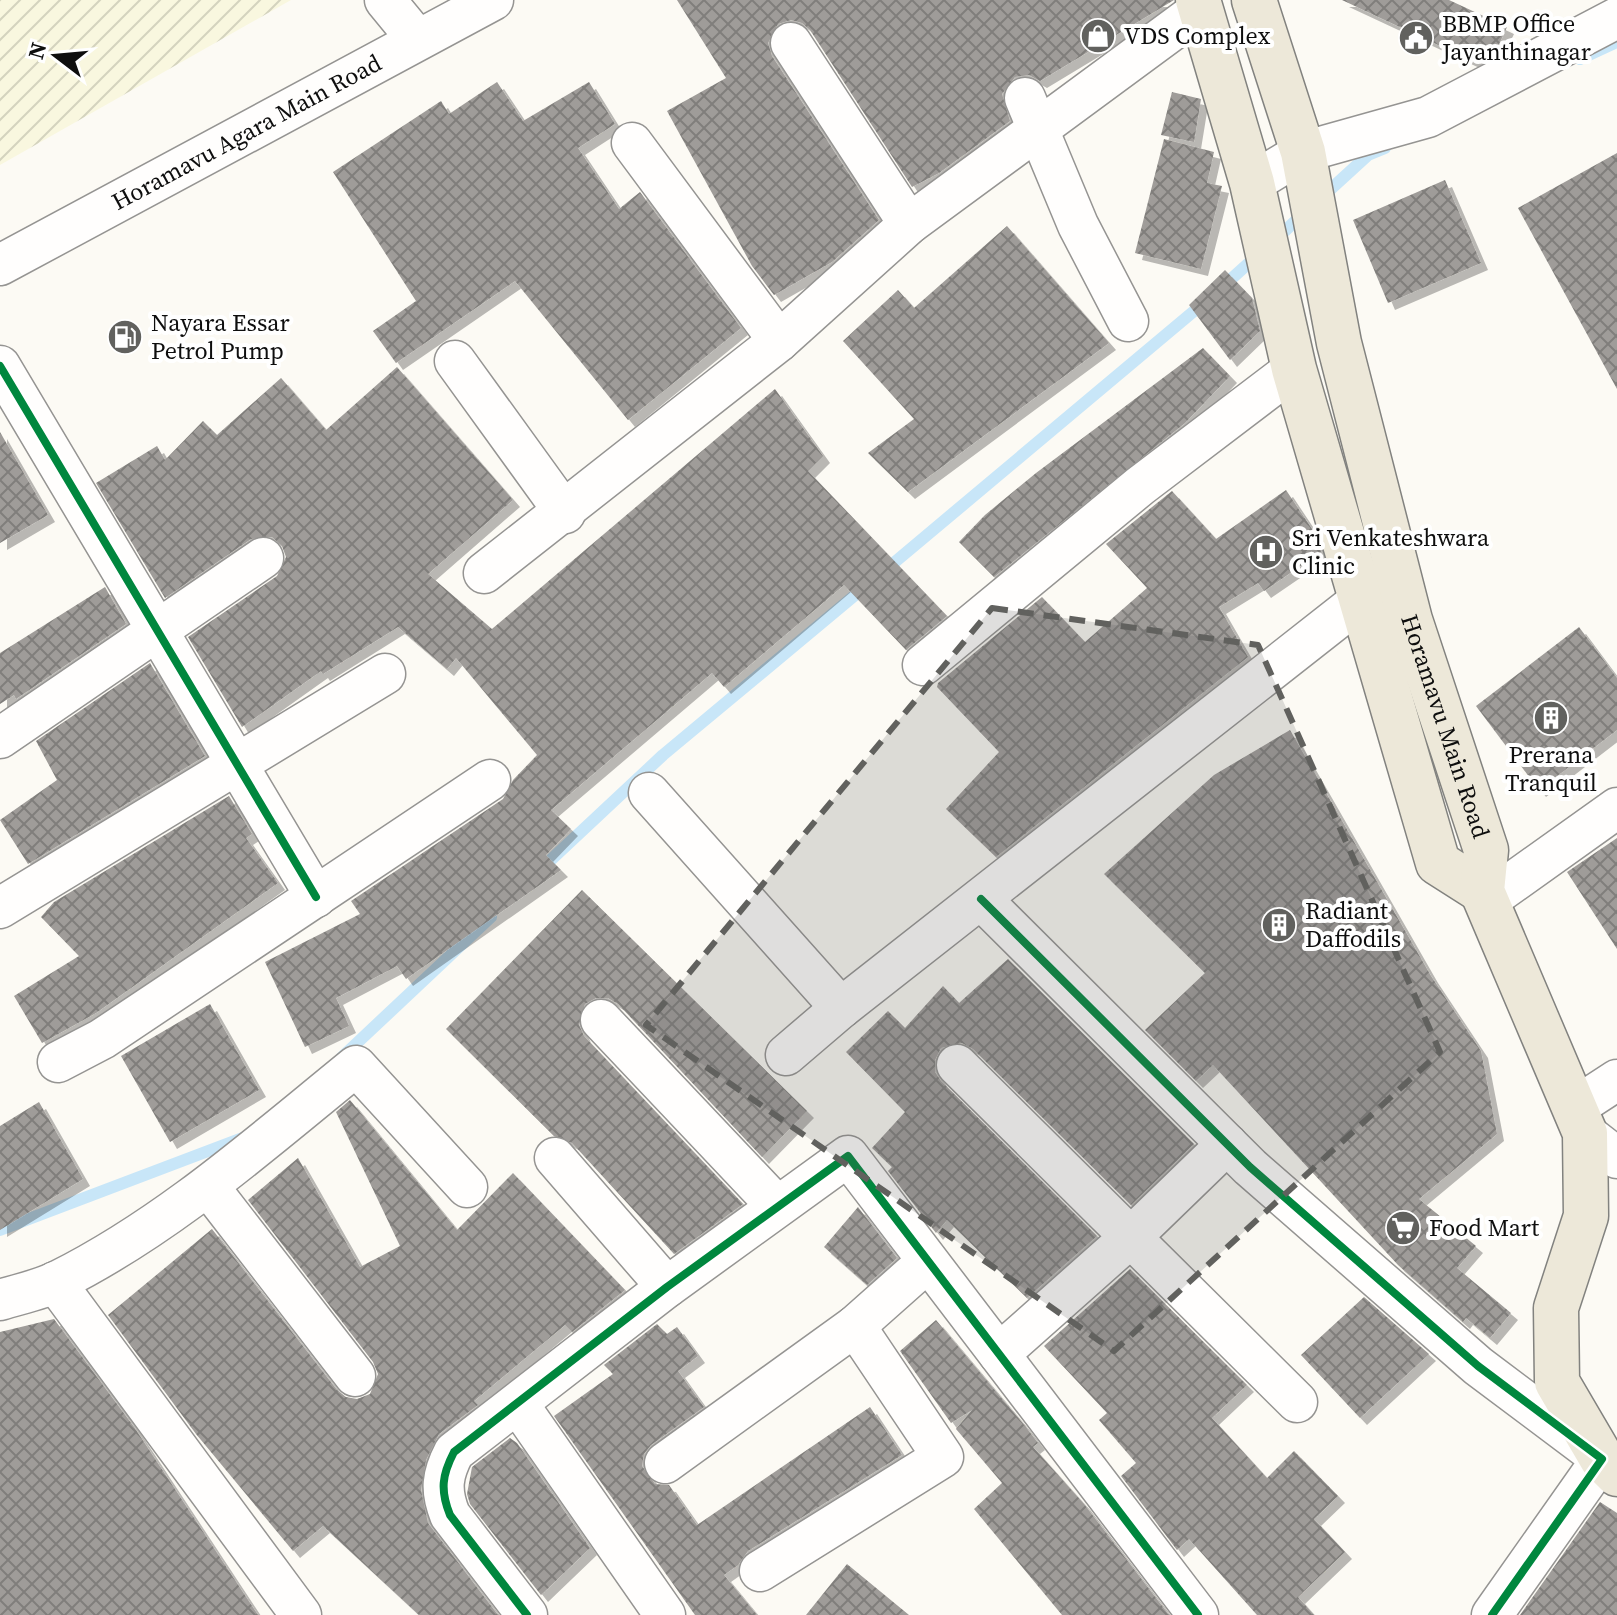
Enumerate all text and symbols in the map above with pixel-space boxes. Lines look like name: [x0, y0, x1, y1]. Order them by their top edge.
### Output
place label: BBMP Office Jayanthinagar: [1441, 7, 1591, 68]
north arrow: [16, 16, 96, 96]
shop icon: VDS Complex: [1079, 17, 1117, 55]
place label: VDS Complex: [1124, 19, 1271, 52]
public building icon: BBMP Office Jayanthinagar: [1397, 19, 1435, 57]
text: N: [20, 39, 53, 62]
street label: Horamavu Agara Main Road: [106, 46, 387, 218]
place label: Nayara Essar Petrol Pump: [151, 306, 290, 367]
fuel station icon: Nayara Essar Petrol Pump: [106, 318, 144, 356]
place label: Sri Venkateshwara Clinic: [1292, 521, 1490, 582]
hospital icon: Sri Venkateshwara Clinic: [1247, 533, 1285, 571]
street label: Horamavu Main Road: [1393, 610, 1498, 843]
building icon: Prerana Tranquil: [1532, 699, 1570, 737]
place label: Prerana Tranquil: [1505, 738, 1597, 799]
place label: Radiant Daffodils: [1305, 894, 1401, 955]
building icon: Radiant Daffodils: [1260, 906, 1298, 944]
supermarket icon: Food Mart: [1384, 1209, 1422, 1247]
place label: Food Mart: [1429, 1211, 1539, 1244]

